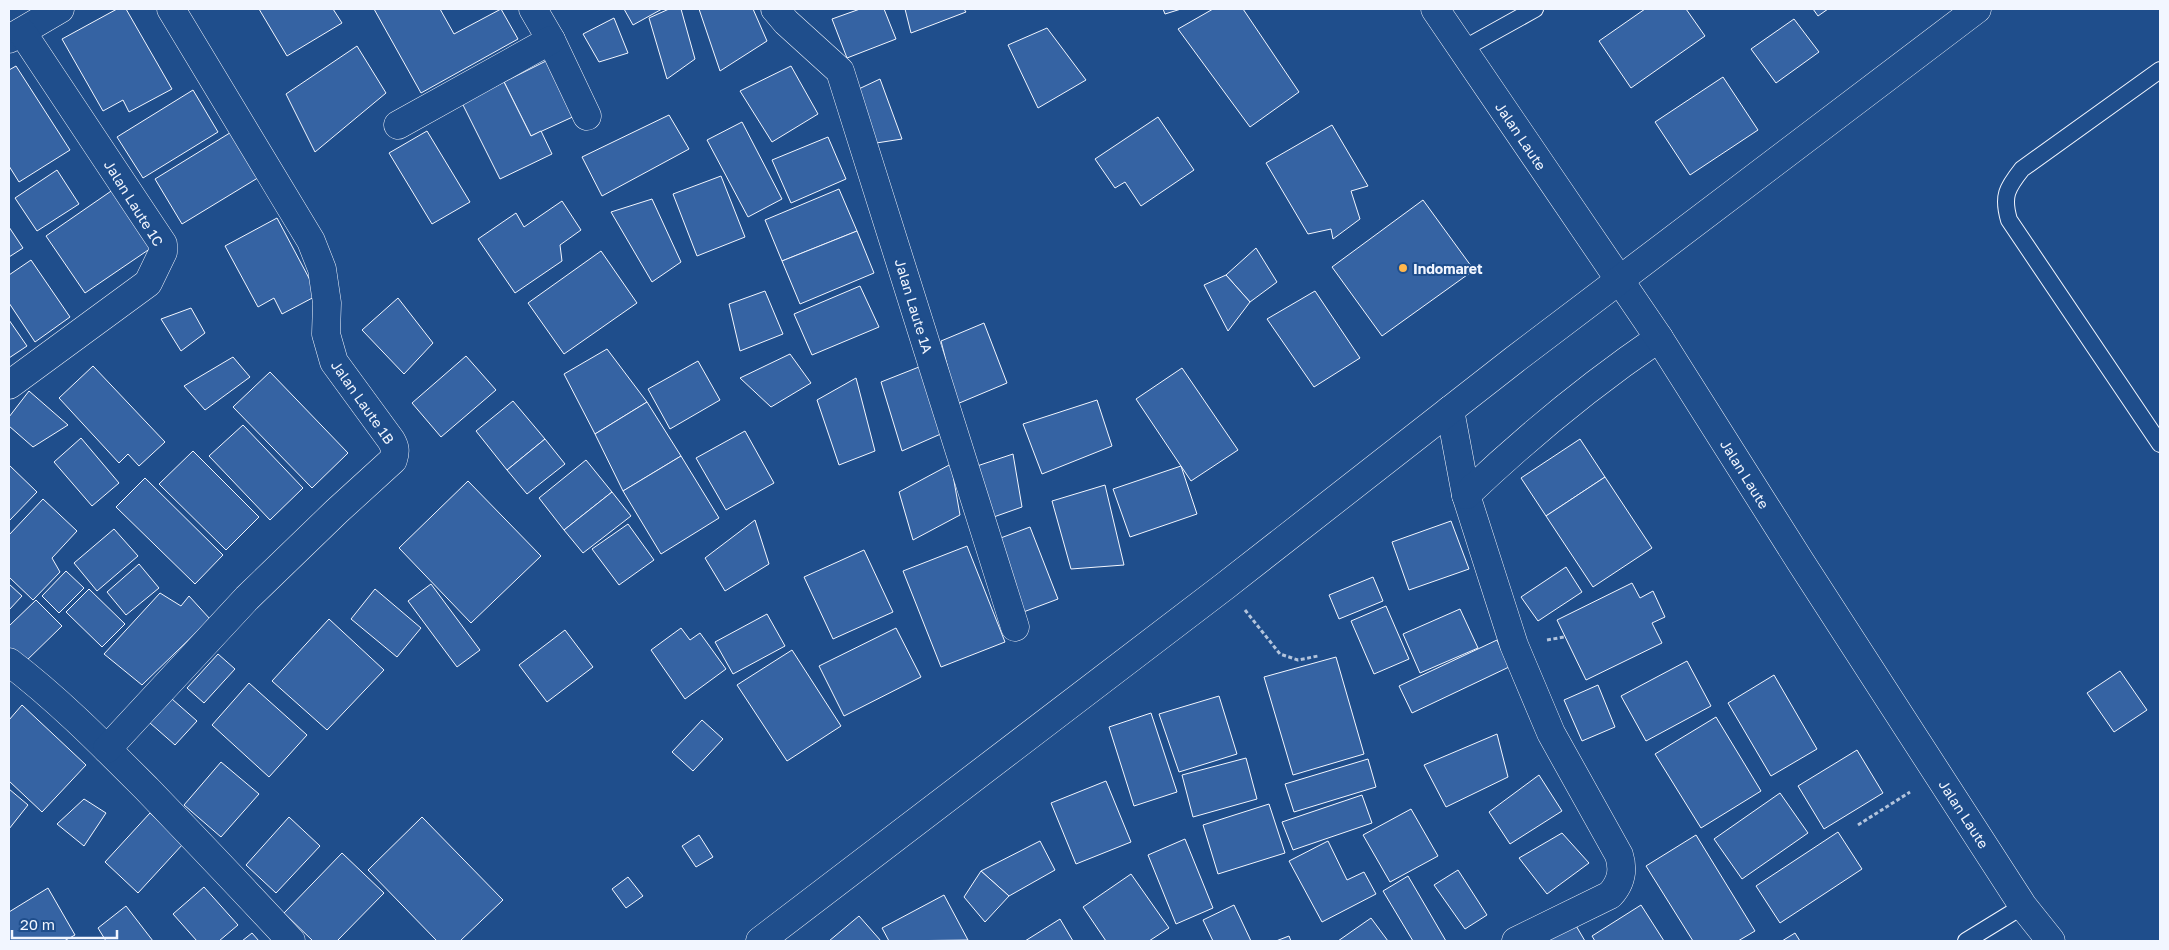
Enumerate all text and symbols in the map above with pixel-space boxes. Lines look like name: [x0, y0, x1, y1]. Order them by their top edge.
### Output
street label: Jalan Laute: [1492, 99, 1550, 173]
street label: Jalan Laute 1C: [101, 157, 167, 249]
street label: Jalan Laute 1A: [892, 257, 937, 356]
place label: Indomaret: [1413, 260, 1483, 277]
marker: Indomaret: [1397, 262, 1409, 274]
street label: Jalan Laute 1B: [328, 357, 398, 447]
street label: Jalan Laute: [1717, 436, 1773, 512]
street label: Jalan Laute: [1936, 776, 1992, 852]
scale bar: [12, 908, 118, 940]
text: 20 m: [20, 915, 55, 933]

